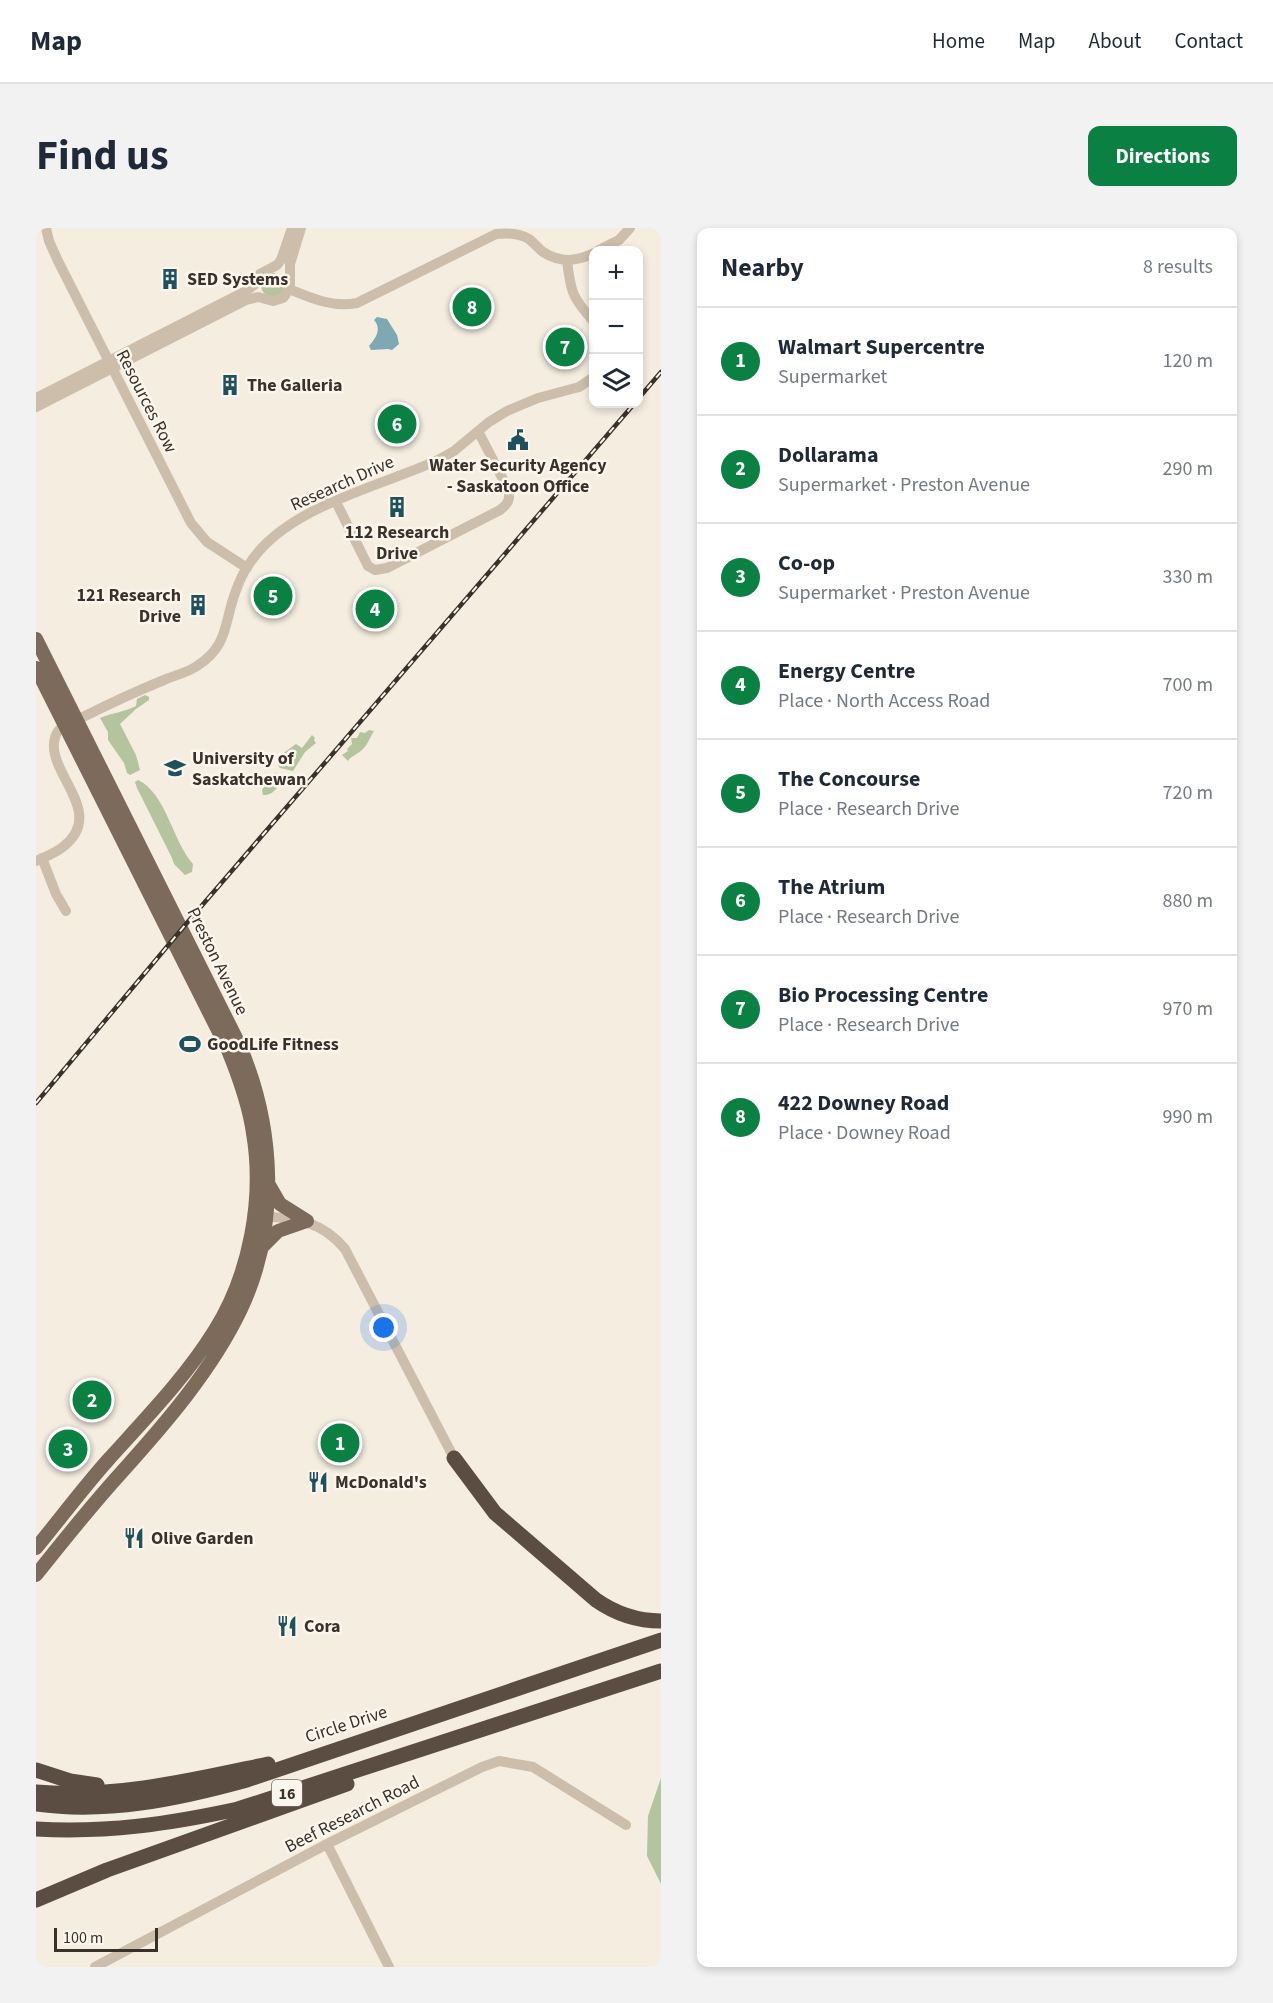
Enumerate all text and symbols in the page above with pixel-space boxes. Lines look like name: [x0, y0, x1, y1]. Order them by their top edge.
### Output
text: Map: [30, 21, 82, 61]
text: Home: [932, 26, 985, 56]
text: Map: [1018, 26, 1056, 56]
text: About: [1089, 26, 1141, 56]
text: Contact: [1174, 26, 1243, 56]
text: Find us: [36, 126, 169, 186]
button: Directions: [1088, 126, 1237, 186]
map controls: [589, 246, 643, 408]
button: +: [589, 246, 643, 300]
text: Nearby: [721, 249, 804, 286]
text: 8 results: [1143, 253, 1213, 281]
building icon: SED Systems: [158, 267, 182, 291]
place label: SED Systems: [187, 267, 288, 292]
pin: 8: [452, 284, 492, 329]
button: −: [589, 300, 643, 354]
pin: 7: [546, 324, 584, 370]
text: Walmart Supercentre: [778, 331, 985, 363]
street label: Resources Row: [110, 345, 183, 457]
text: 1: [735, 347, 746, 375]
text: 120 m: [1163, 347, 1213, 375]
button: layers: [589, 354, 643, 408]
text: Supermarket: [778, 363, 887, 391]
building icon: The Galleria: [218, 373, 242, 397]
place label: The Galleria: [247, 373, 342, 398]
pin: 6: [378, 402, 416, 446]
public building icon: Water Security Agency - Saskatoon Office: [506, 428, 530, 452]
text: Dollarama: [778, 439, 879, 471]
street label: Research Drive: [286, 449, 398, 517]
place label: Water Security Agency - Saskatoon Office: [429, 453, 607, 499]
text: 2: [735, 455, 746, 483]
text: 290 m: [1163, 455, 1213, 483]
text: Supermarket · Preston Avenue: [778, 471, 1030, 499]
building icon: 112 Research Drive: [385, 495, 409, 519]
place label: 112 Research Drive: [345, 520, 449, 566]
text: Co-op: [778, 547, 835, 579]
text: 3: [735, 563, 746, 591]
text: 330 m: [1163, 563, 1213, 591]
pin: 5: [254, 574, 292, 619]
text: Supermarket · Preston Avenue: [778, 579, 1030, 607]
place label: 121 Research Drive: [76, 583, 181, 629]
pin: 4: [356, 586, 394, 632]
building icon: 121 Research Drive: [186, 593, 210, 617]
text: Energy Centre: [778, 655, 915, 687]
text: 4: [735, 671, 746, 699]
text: 700 m: [1163, 671, 1213, 699]
text: Place · North Access Road: [778, 687, 990, 715]
place label: University of Saskatchewan: [192, 746, 306, 792]
school or university icon: University of Saskatchewan: [163, 756, 187, 780]
text: The Concourse: [778, 763, 920, 795]
text: 5: [735, 779, 746, 807]
text: 720 m: [1163, 779, 1213, 807]
text: Place · Research Drive: [778, 795, 959, 823]
text: The Atrium: [778, 871, 885, 903]
text: 6: [735, 887, 746, 915]
text: 880 m: [1163, 887, 1213, 915]
street label: Preston Avenue: [181, 903, 254, 1019]
text: Place · Research Drive: [778, 903, 959, 931]
text: Bio Processing Centre: [778, 979, 988, 1011]
text: 7: [735, 995, 746, 1023]
text: 970 m: [1163, 995, 1213, 1023]
text: Place · Research Drive: [778, 1011, 959, 1039]
sports icon: GoodLife Fitness: [178, 1032, 202, 1056]
place label: GoodLife Fitness: [207, 1032, 339, 1057]
text: 422 Downey Road: [778, 1087, 949, 1119]
text: 8: [735, 1103, 746, 1131]
text: 990 m: [1163, 1103, 1213, 1131]
text: Place · Downey Road: [778, 1119, 951, 1147]
your location: [369, 1313, 398, 1342]
pin: 2: [72, 1378, 112, 1422]
pin: 1: [320, 1420, 360, 1466]
pin: 3: [48, 1426, 87, 1472]
restaurant icon: McDonald's: [306, 1470, 330, 1494]
place label: McDonald's: [335, 1470, 427, 1495]
restaurant icon: Olive Garden: [122, 1526, 146, 1550]
place label: Olive Garden: [151, 1526, 254, 1551]
restaurant icon: Cora: [275, 1614, 299, 1638]
place label: Cora: [304, 1614, 341, 1639]
street label: Circle Drive: [302, 1699, 391, 1750]
street label: Beef Research Road: [281, 1770, 424, 1859]
road number: 16: [272, 1780, 302, 1806]
scale bar: [54, 1925, 158, 1952]
text: 100 m: [63, 1927, 103, 1949]

